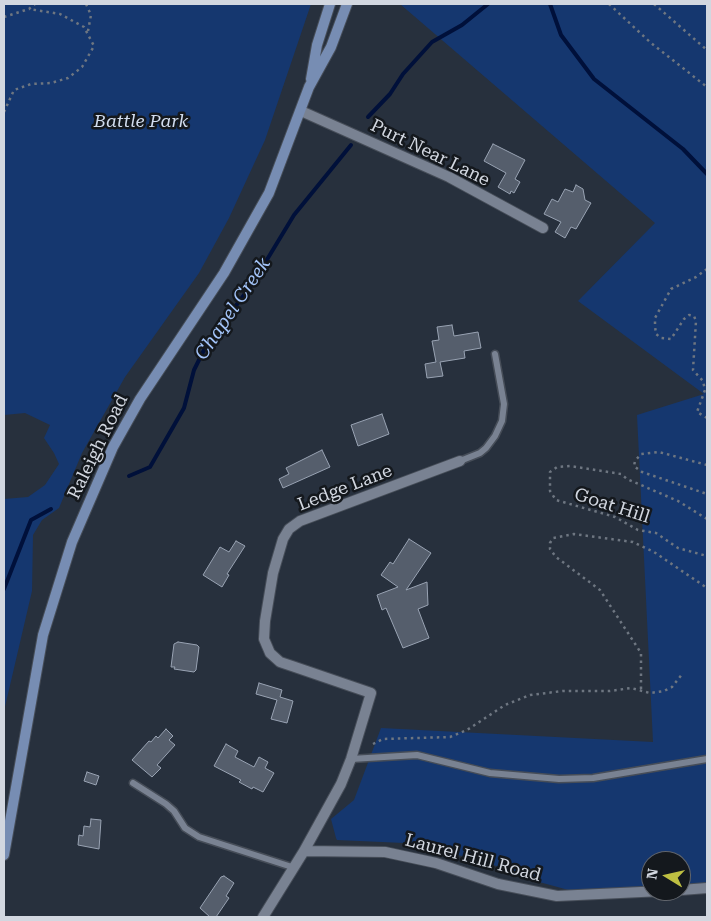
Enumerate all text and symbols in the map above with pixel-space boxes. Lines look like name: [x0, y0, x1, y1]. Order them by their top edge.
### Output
park label: Battle Park: [94, 111, 188, 133]
street label: Purt Near Lane: [367, 115, 493, 191]
water label: Chapel Creek: [190, 253, 276, 365]
street label: Raleigh Road: [63, 391, 133, 503]
street label: Ledge Lane: [295, 460, 395, 516]
street label: Goat Hill: [572, 484, 652, 528]
street label: Laurel Hill Road: [403, 829, 543, 887]
north arrow: [641, 851, 691, 901]
text: N: [643, 867, 661, 880]

